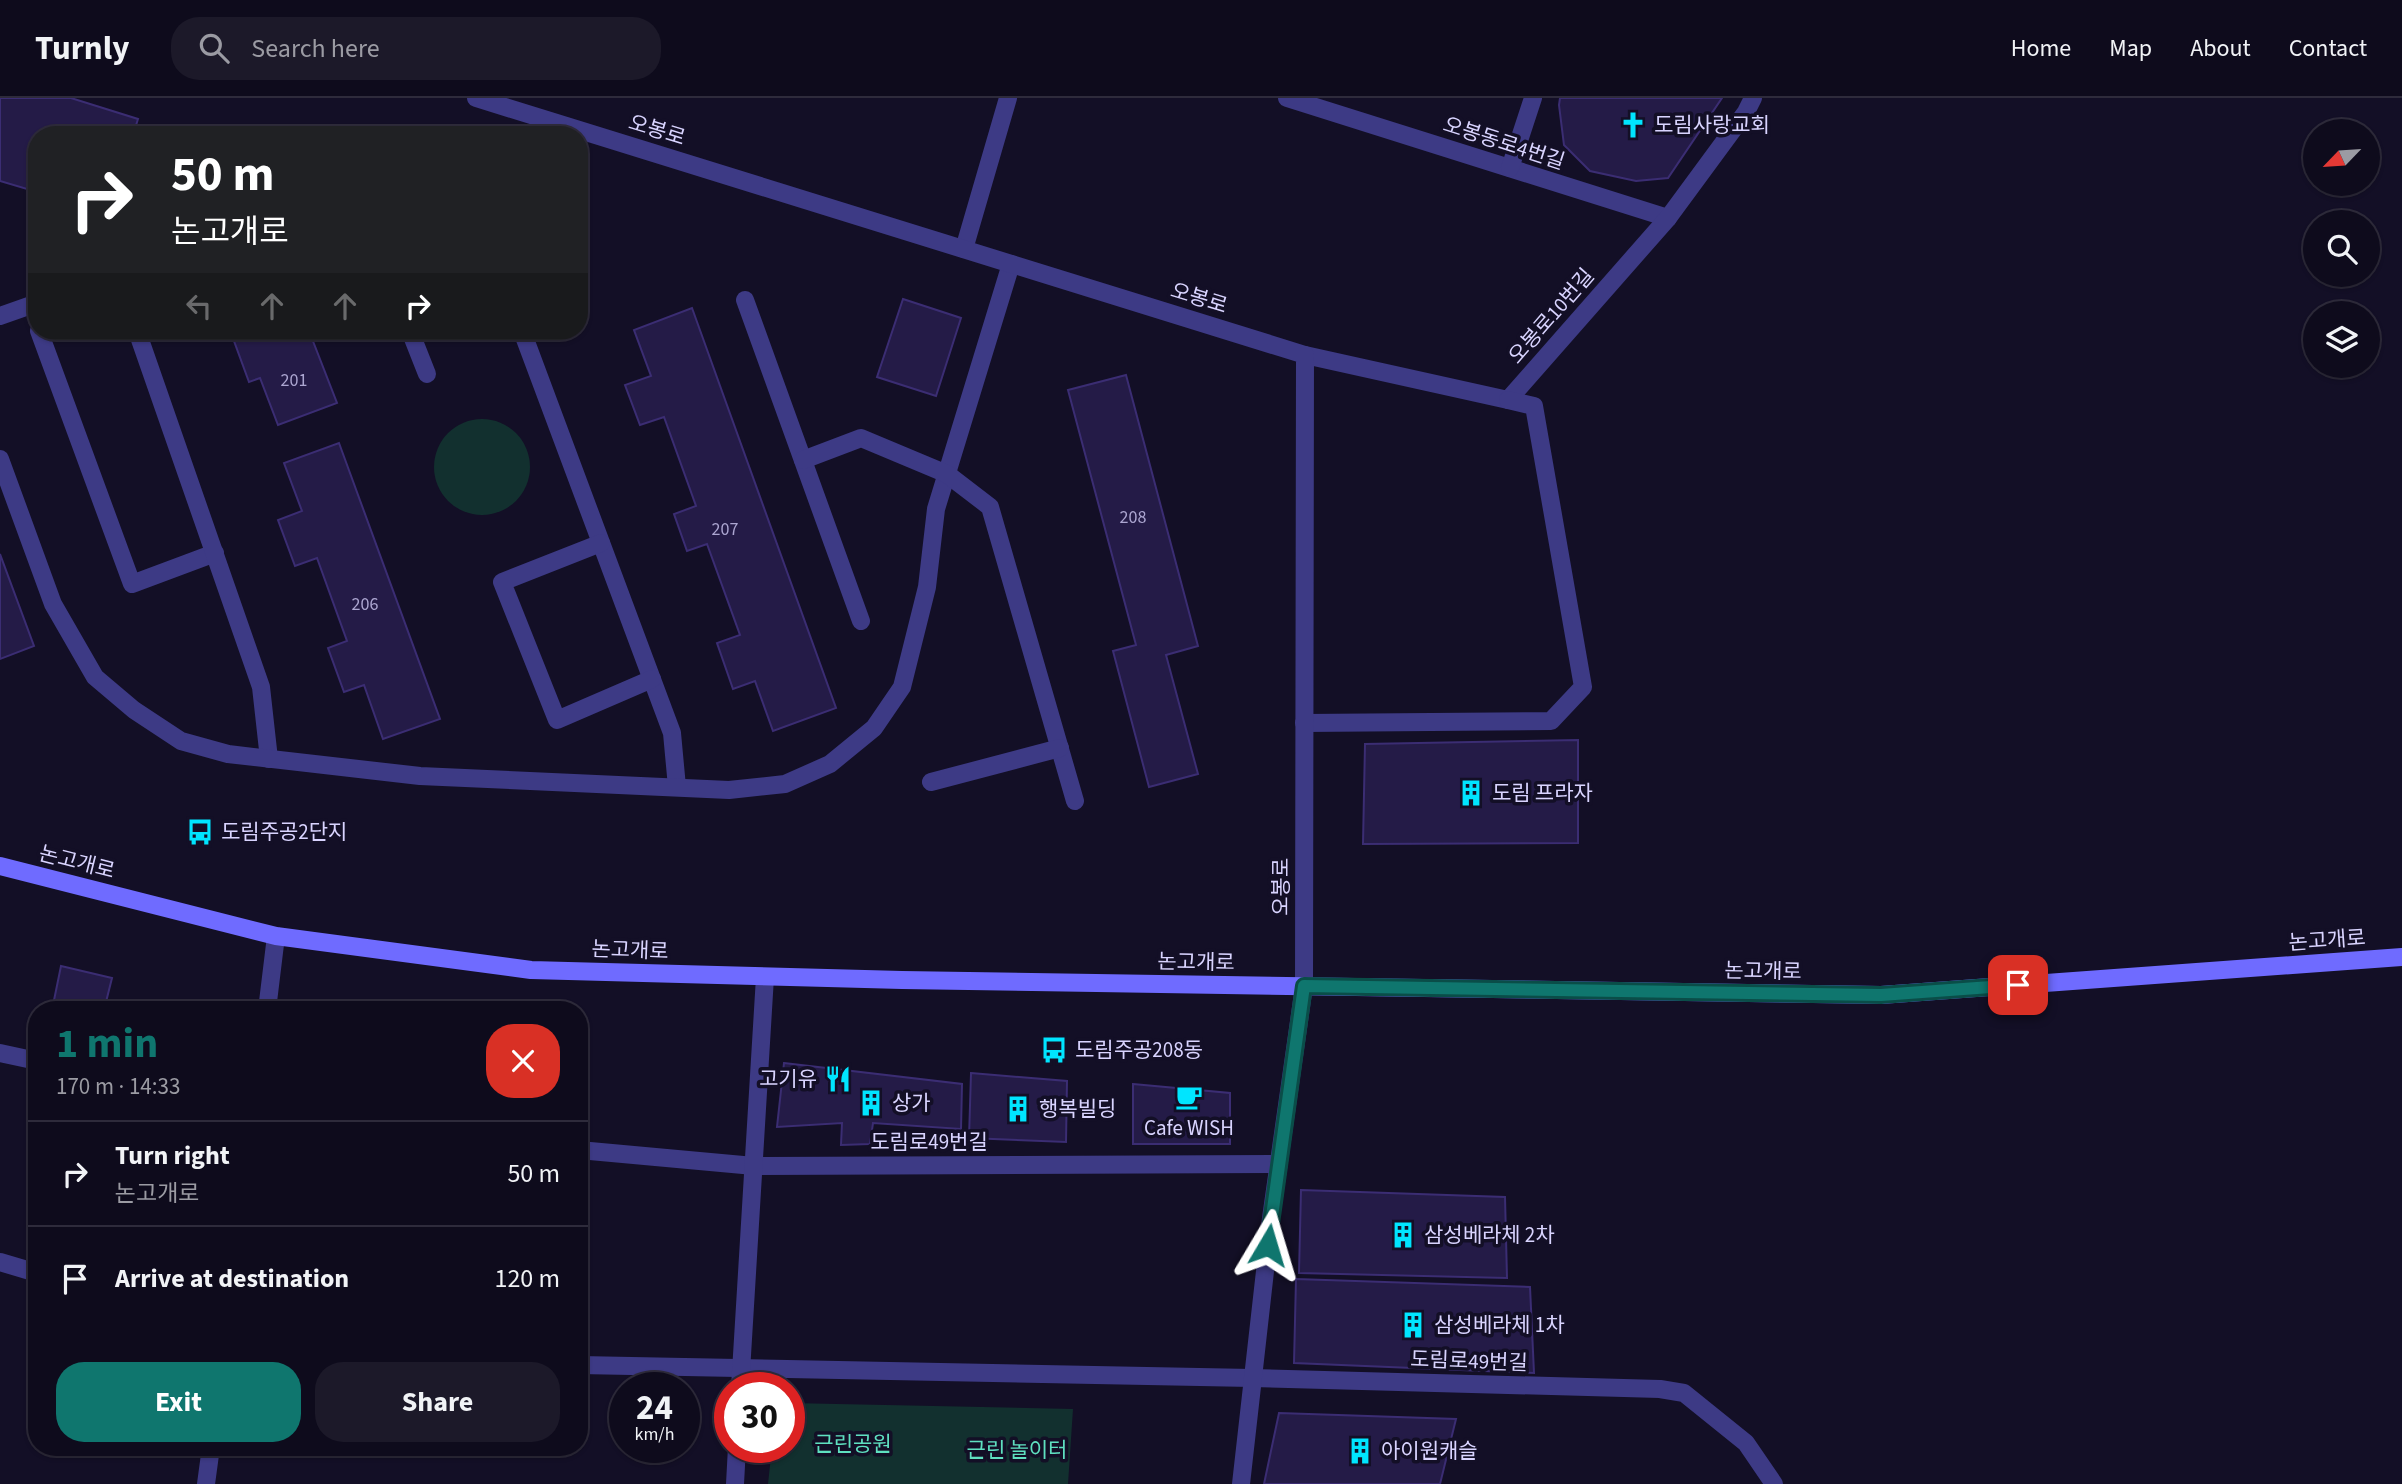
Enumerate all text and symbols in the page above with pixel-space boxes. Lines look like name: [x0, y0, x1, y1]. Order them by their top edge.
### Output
search box: [171, 17, 661, 80]
text: Turnly: [35, 25, 129, 72]
icon: search: [195, 29, 233, 67]
text: Search here: [251, 30, 380, 67]
text: Home: [2011, 31, 2071, 66]
text: Map: [2109, 31, 2152, 66]
text: About: [2190, 31, 2251, 66]
text: Contact: [2289, 31, 2367, 66]
street label: 오봉로: [625, 107, 689, 153]
street label: 오봉동로4번길: [1439, 109, 1569, 177]
church icon: 도림사랑교회: [1618, 110, 1648, 140]
place label: 도림사랑교회: [1654, 110, 1770, 140]
north arrow: [2303, 119, 2380, 196]
map controls: [2303, 119, 2380, 378]
text: 50 m: [171, 140, 275, 210]
icon: right: [56, 154, 147, 245]
text: 논고개로: [171, 209, 289, 255]
button: search: [2303, 210, 2380, 287]
street label: 오봉로10번길: [1501, 262, 1601, 370]
street label: 오봉로: [1167, 275, 1231, 321]
icon: left: [180, 287, 218, 325]
icon: ahead: [253, 287, 291, 325]
icon: ahead: [326, 287, 364, 325]
icon: right: [399, 287, 437, 325]
button: layers: [2303, 301, 2380, 378]
house number: 201: [281, 368, 307, 393]
house number: 208: [1120, 505, 1146, 530]
house number: 207: [712, 517, 738, 542]
house number: 206: [352, 592, 378, 617]
building icon: 도림 프라자: [1456, 778, 1486, 808]
place label: 도림 프라자: [1492, 778, 1593, 808]
bus stop icon: 도림주공2단지: [185, 817, 215, 847]
place label: 도림주공2단지: [221, 817, 347, 847]
street label: 논고개로: [36, 838, 118, 886]
street label: 오봉로: [1266, 858, 1296, 916]
street label: 논고개로: [2287, 922, 2367, 958]
street label: 논고개로: [591, 934, 669, 966]
street label: 논고개로: [1157, 946, 1235, 978]
street label: 논고개로: [1724, 955, 1802, 987]
pin: [1988, 955, 2048, 1015]
icon: arrive: [1999, 966, 2037, 1004]
text: 1 min: [56, 1014, 158, 1074]
button: close: [486, 1024, 560, 1098]
bus stop icon: 도림주공208동: [1039, 1035, 1069, 1065]
place label: 도림주공208동: [1075, 1035, 1203, 1065]
place label: 고기유: [759, 1064, 817, 1094]
restaurant icon: 고기유: [823, 1064, 853, 1094]
text: 170 m · 14:33: [56, 1070, 180, 1103]
cafe icon: Cafe WISH: [1174, 1082, 1204, 1112]
building icon: 상가: [856, 1088, 886, 1118]
place label: 상가: [892, 1088, 931, 1118]
building icon: 행복빌딩: [1003, 1094, 1033, 1124]
place label: 행복빌딩: [1039, 1094, 1116, 1124]
place label: Cafe WISH: [1144, 1113, 1234, 1143]
street label: 도림로49번길: [870, 1127, 988, 1157]
text: Turn right: [115, 1137, 230, 1174]
icon: right: [56, 1155, 94, 1193]
text: 50 m: [507, 1155, 560, 1192]
text: 논고개로: [115, 1177, 200, 1210]
position arrow: [1231, 1208, 1305, 1282]
building icon: 삼성베라체 2차: [1388, 1220, 1418, 1250]
place label: 삼성베라체 2차: [1424, 1220, 1555, 1250]
icon: arrive: [56, 1260, 94, 1298]
text: Arrive at destination: [115, 1260, 349, 1297]
text: 120 m: [494, 1260, 560, 1297]
building icon: 삼성베라체 1차: [1398, 1310, 1428, 1340]
place label: 삼성베라체 1차: [1434, 1310, 1565, 1340]
street label: 도림로49번길: [1410, 1344, 1528, 1378]
button: Exit: [56, 1362, 301, 1442]
button: Share: [315, 1362, 560, 1442]
speed limit sign: 30: [714, 1372, 805, 1463]
text: 24: [636, 1383, 673, 1433]
text: km/h: [635, 1422, 674, 1447]
park label: 근린공원: [814, 1429, 892, 1459]
park label: 근린 놀이터: [967, 1435, 1067, 1465]
building icon: 아이원캐슬: [1345, 1436, 1375, 1466]
place label: 아이원캐슬: [1381, 1436, 1478, 1466]

